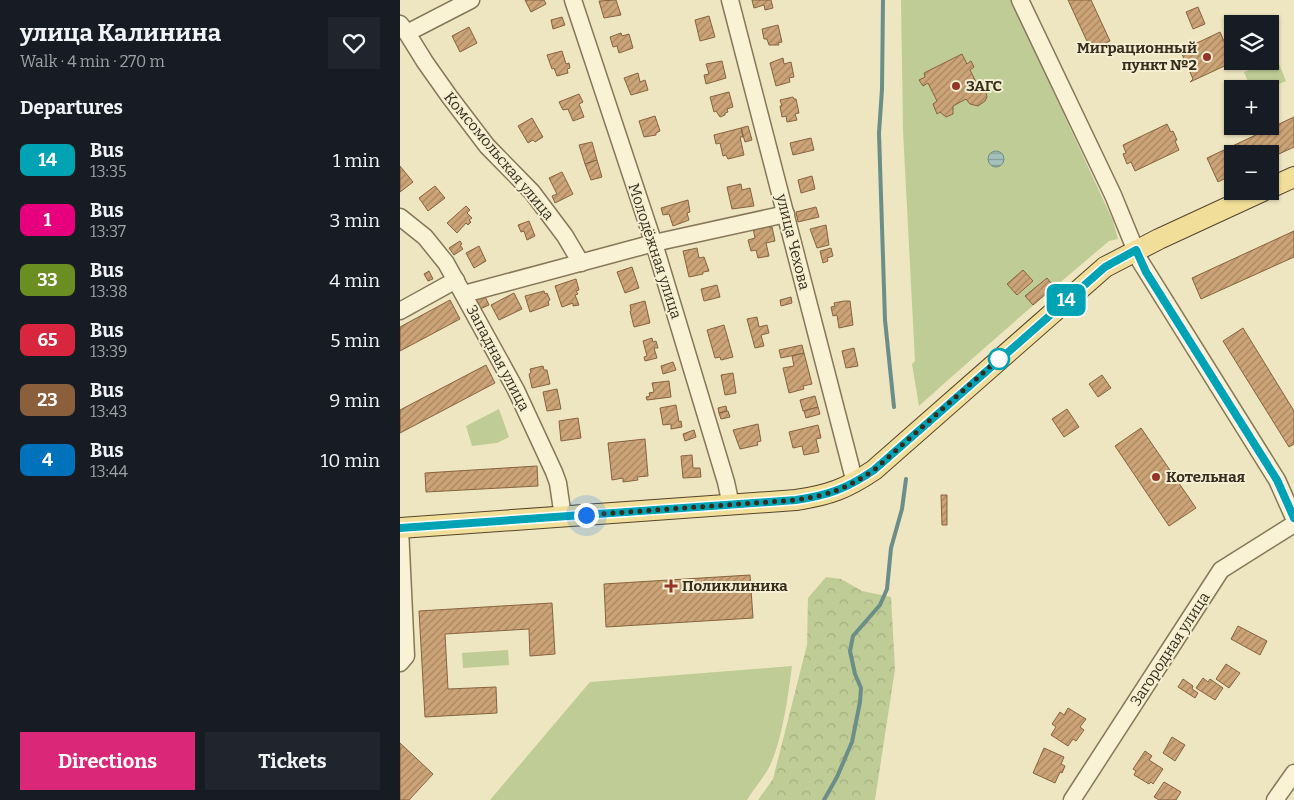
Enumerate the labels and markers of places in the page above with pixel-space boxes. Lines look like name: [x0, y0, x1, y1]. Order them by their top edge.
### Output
place label: Миграционный пункт №2: [1077, 39, 1197, 74]
marker: Миграционный пункт №2: [1201, 51, 1213, 63]
place label: ЗАГС: [966, 77, 1002, 95]
marker: ЗАГС: [950, 80, 962, 92]
unlabelled marker: [988, 348, 1010, 370]
place label: Котельная: [1166, 468, 1246, 486]
marker: Котельная: [1150, 471, 1162, 483]
place label: Поликлиника: [682, 577, 788, 595]
marker: Поликлиника: [664, 579, 678, 593]

